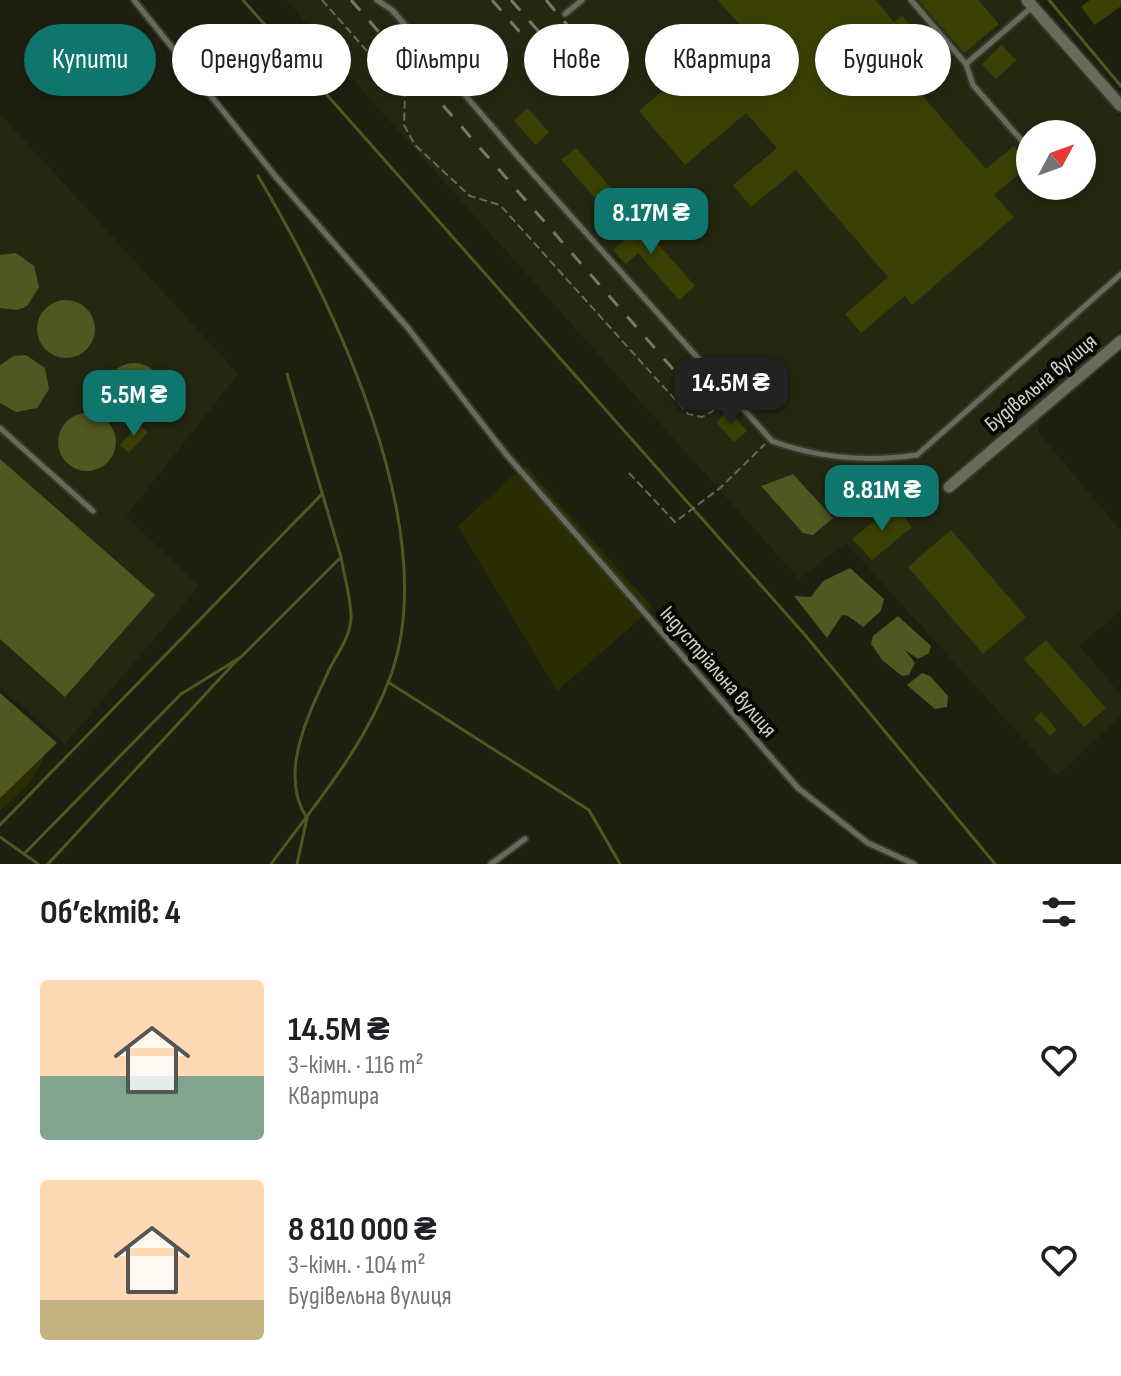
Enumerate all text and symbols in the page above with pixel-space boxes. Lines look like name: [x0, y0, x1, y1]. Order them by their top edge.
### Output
chip: Купити: [24, 24, 156, 96]
chip: Орендувати: [172, 24, 351, 96]
chip: Фільтри: [367, 24, 508, 96]
chip: Нове: [524, 24, 629, 96]
chip: Квартира: [645, 24, 799, 96]
chip: Будинок: [815, 24, 951, 96]
north arrow: [1016, 120, 1096, 200]
map controls: [1016, 120, 1096, 200]
pin: 8.17M ₴: [577, 188, 725, 256]
text: 8.17M ₴: [612, 198, 690, 229]
street label: Будівельна вулиця: [979, 328, 1103, 438]
pin: 14.5M ₴: [657, 358, 805, 426]
text: 14.5M ₴: [692, 368, 770, 399]
pin: 5.5M ₴: [69, 370, 199, 438]
text: 5.5M ₴: [101, 380, 167, 411]
pin: 8.81M ₴: [808, 465, 956, 533]
text: 8.81M ₴: [843, 475, 921, 506]
street label: Індустріальна вулиця: [654, 601, 782, 743]
icon: filters: [1037, 890, 1081, 934]
text: Об’єктів: 4: [40, 892, 180, 933]
text: 14.5M ₴: [288, 1009, 390, 1050]
icon: home: [104, 1012, 200, 1108]
icon: heart: [1037, 1038, 1081, 1082]
text: 3-кімн. · 116 m²: [288, 1050, 424, 1081]
text: Квартира: [288, 1081, 379, 1112]
text: 8 810 000 ₴: [288, 1209, 437, 1250]
icon: home: [104, 1212, 200, 1308]
icon: heart: [1037, 1238, 1081, 1282]
text: 3-кімн. · 104 m²: [288, 1250, 426, 1281]
text: Будівельна вулиця: [288, 1281, 452, 1312]

